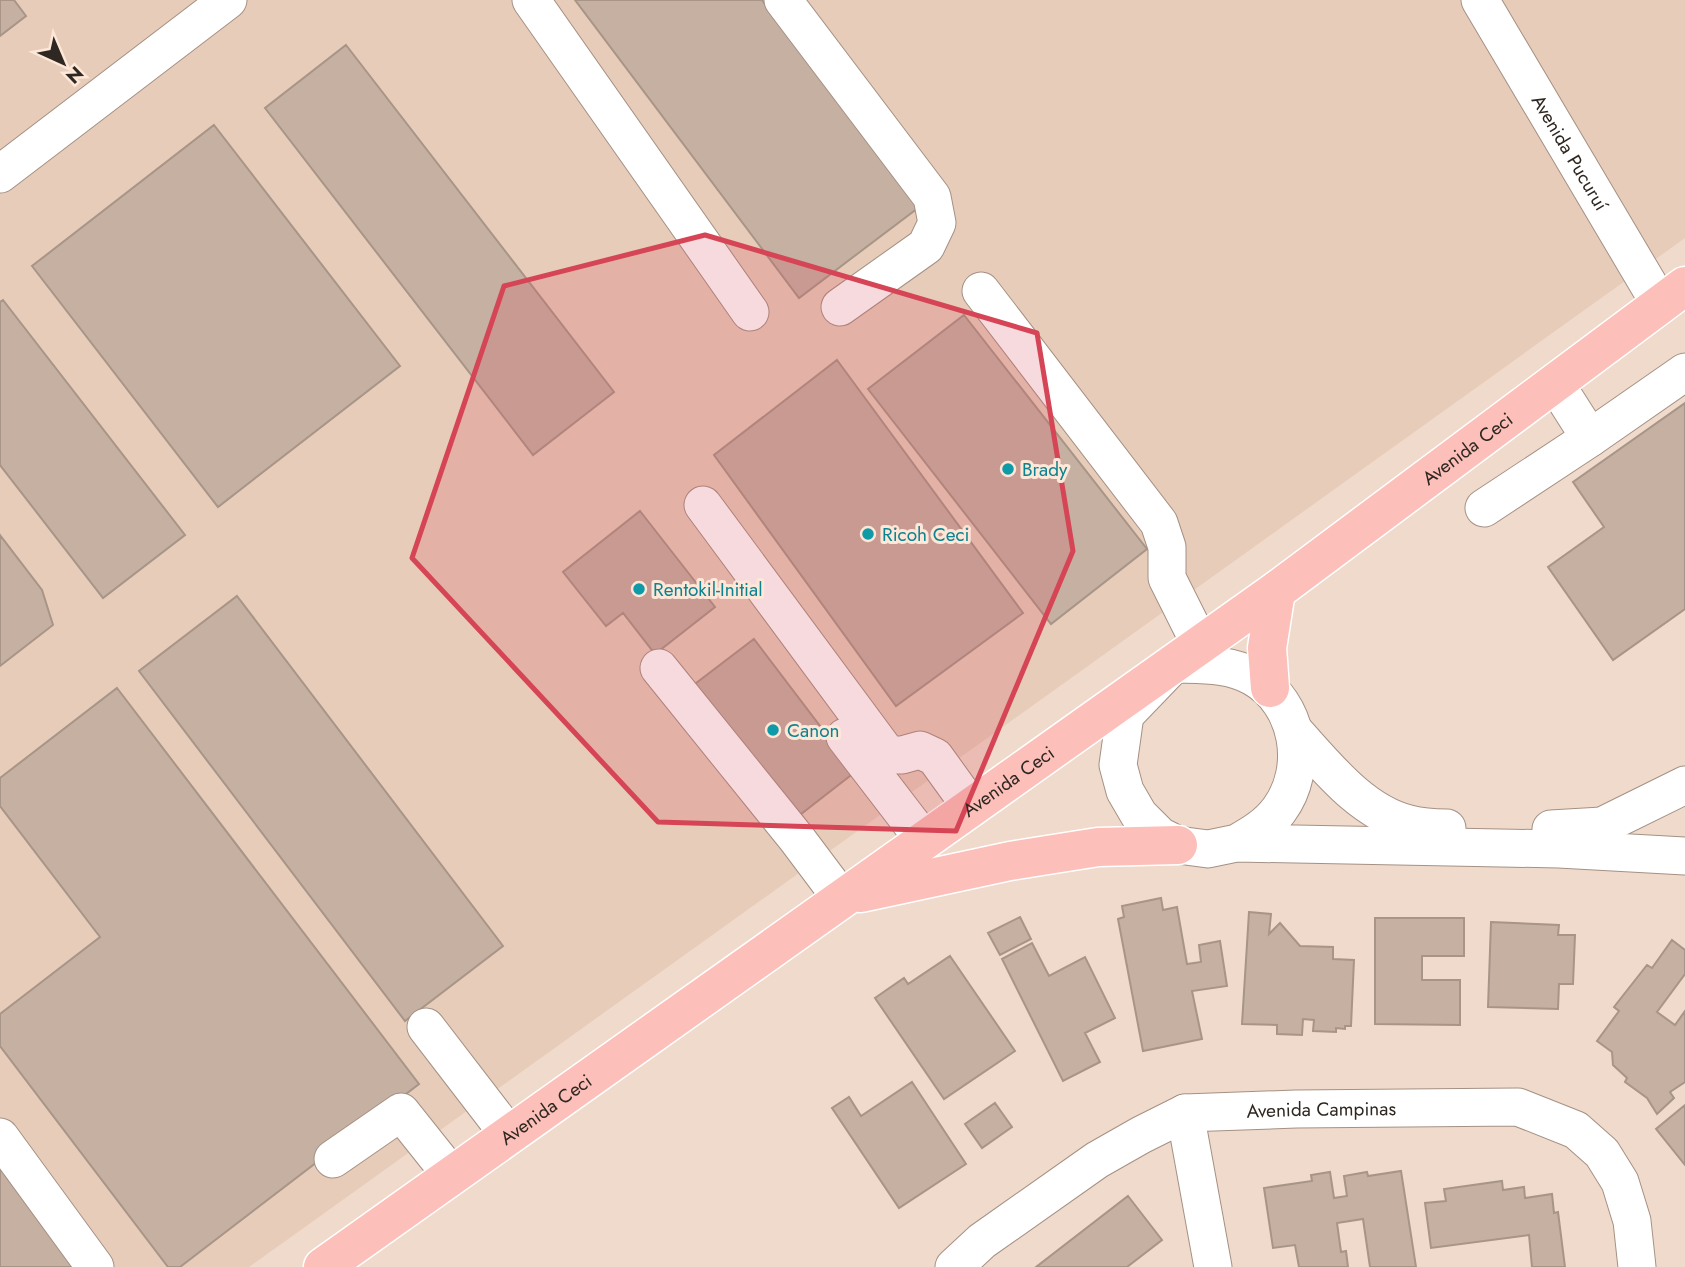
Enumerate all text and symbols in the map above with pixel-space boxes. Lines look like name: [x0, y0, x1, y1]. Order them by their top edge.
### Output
north arrow: [28, 28, 98, 98]
text: N: [60, 60, 89, 90]
street label: Avenida Pucuruí: [1525, 89, 1616, 216]
street label: Avenida Ceci: [1416, 406, 1518, 491]
place label: Brady: [1022, 456, 1068, 483]
marker: Brady: [1000, 461, 1016, 477]
place label: Ricoh Ceci: [882, 521, 970, 548]
marker: Ricoh Ceci: [860, 526, 876, 542]
place label: Rentokil-Initial: [653, 576, 763, 603]
marker: Rentokil-Initial: [631, 581, 647, 597]
place label: Canon: [787, 717, 839, 744]
marker: Canon: [765, 722, 781, 738]
street label: Avenida Ceci: [957, 739, 1060, 823]
street label: Avenida Ceci: [494, 1067, 597, 1151]
street label: Avenida Campinas: [1246, 1095, 1397, 1124]

